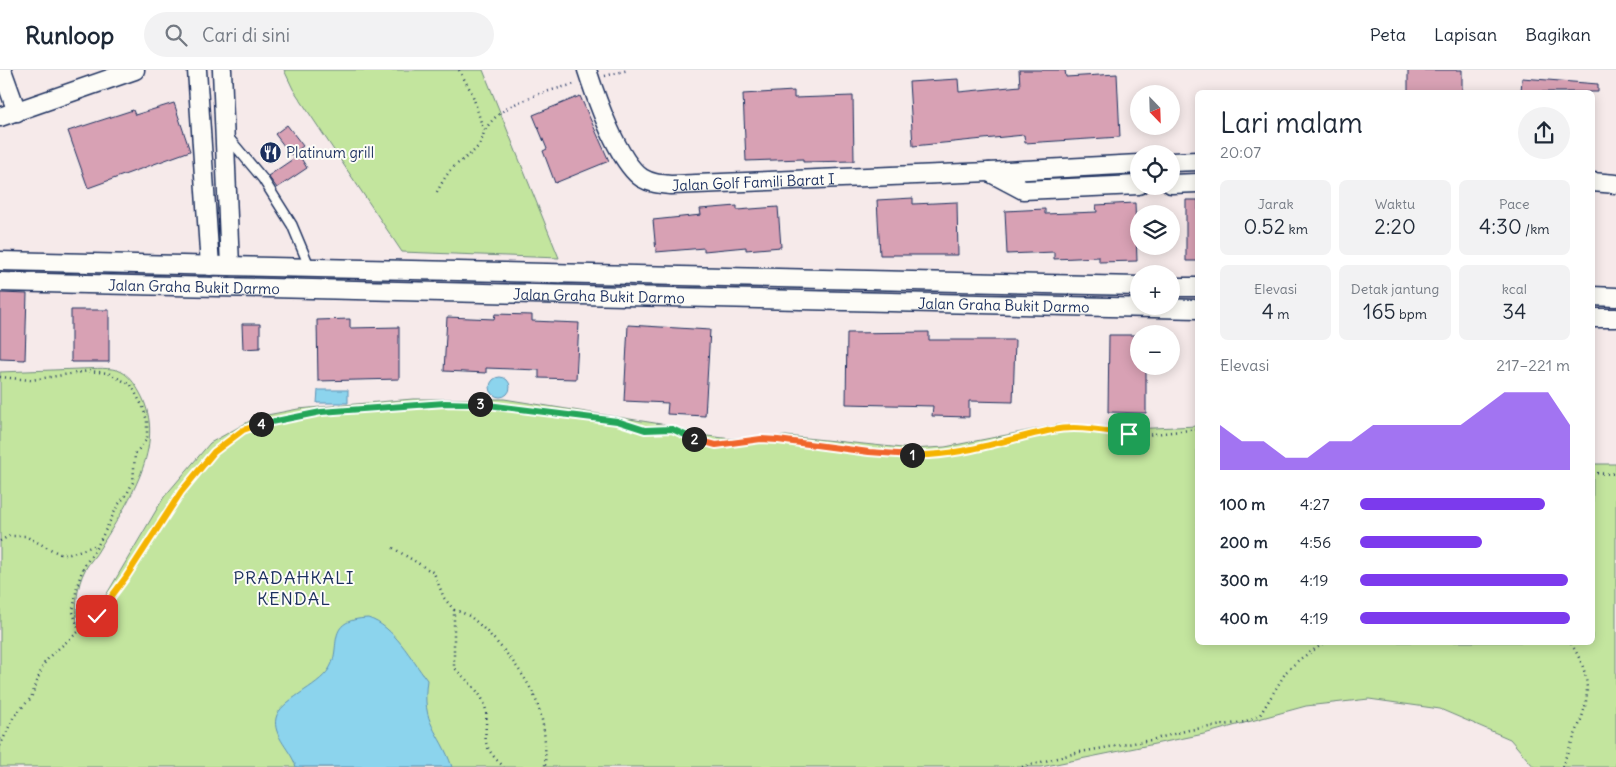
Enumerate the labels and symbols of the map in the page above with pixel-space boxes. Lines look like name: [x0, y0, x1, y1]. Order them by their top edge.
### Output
north arrow: [1130, 85, 1180, 135]
restaurant icon: Platinum grill: [258, 140, 282, 164]
place label: Platinum grill: [286, 143, 374, 162]
street label: Jalan Golf Famili Barat I: [671, 169, 835, 195]
street label: Jalan Graha Bukit Darmo: [108, 275, 280, 298]
street label: Jalan Graha Bukit Darmo: [513, 284, 685, 307]
street label: Jalan Graha Bukit Darmo: [918, 293, 1090, 316]
pin: 3: [468, 392, 492, 416]
pin: 4: [248, 412, 274, 436]
pin: [1108, 413, 1150, 455]
pin: 2: [682, 426, 706, 452]
pin: 1: [900, 442, 924, 468]
district label: PRADAHKALI KENDAL: [233, 566, 355, 610]
pin: [76, 595, 118, 637]

